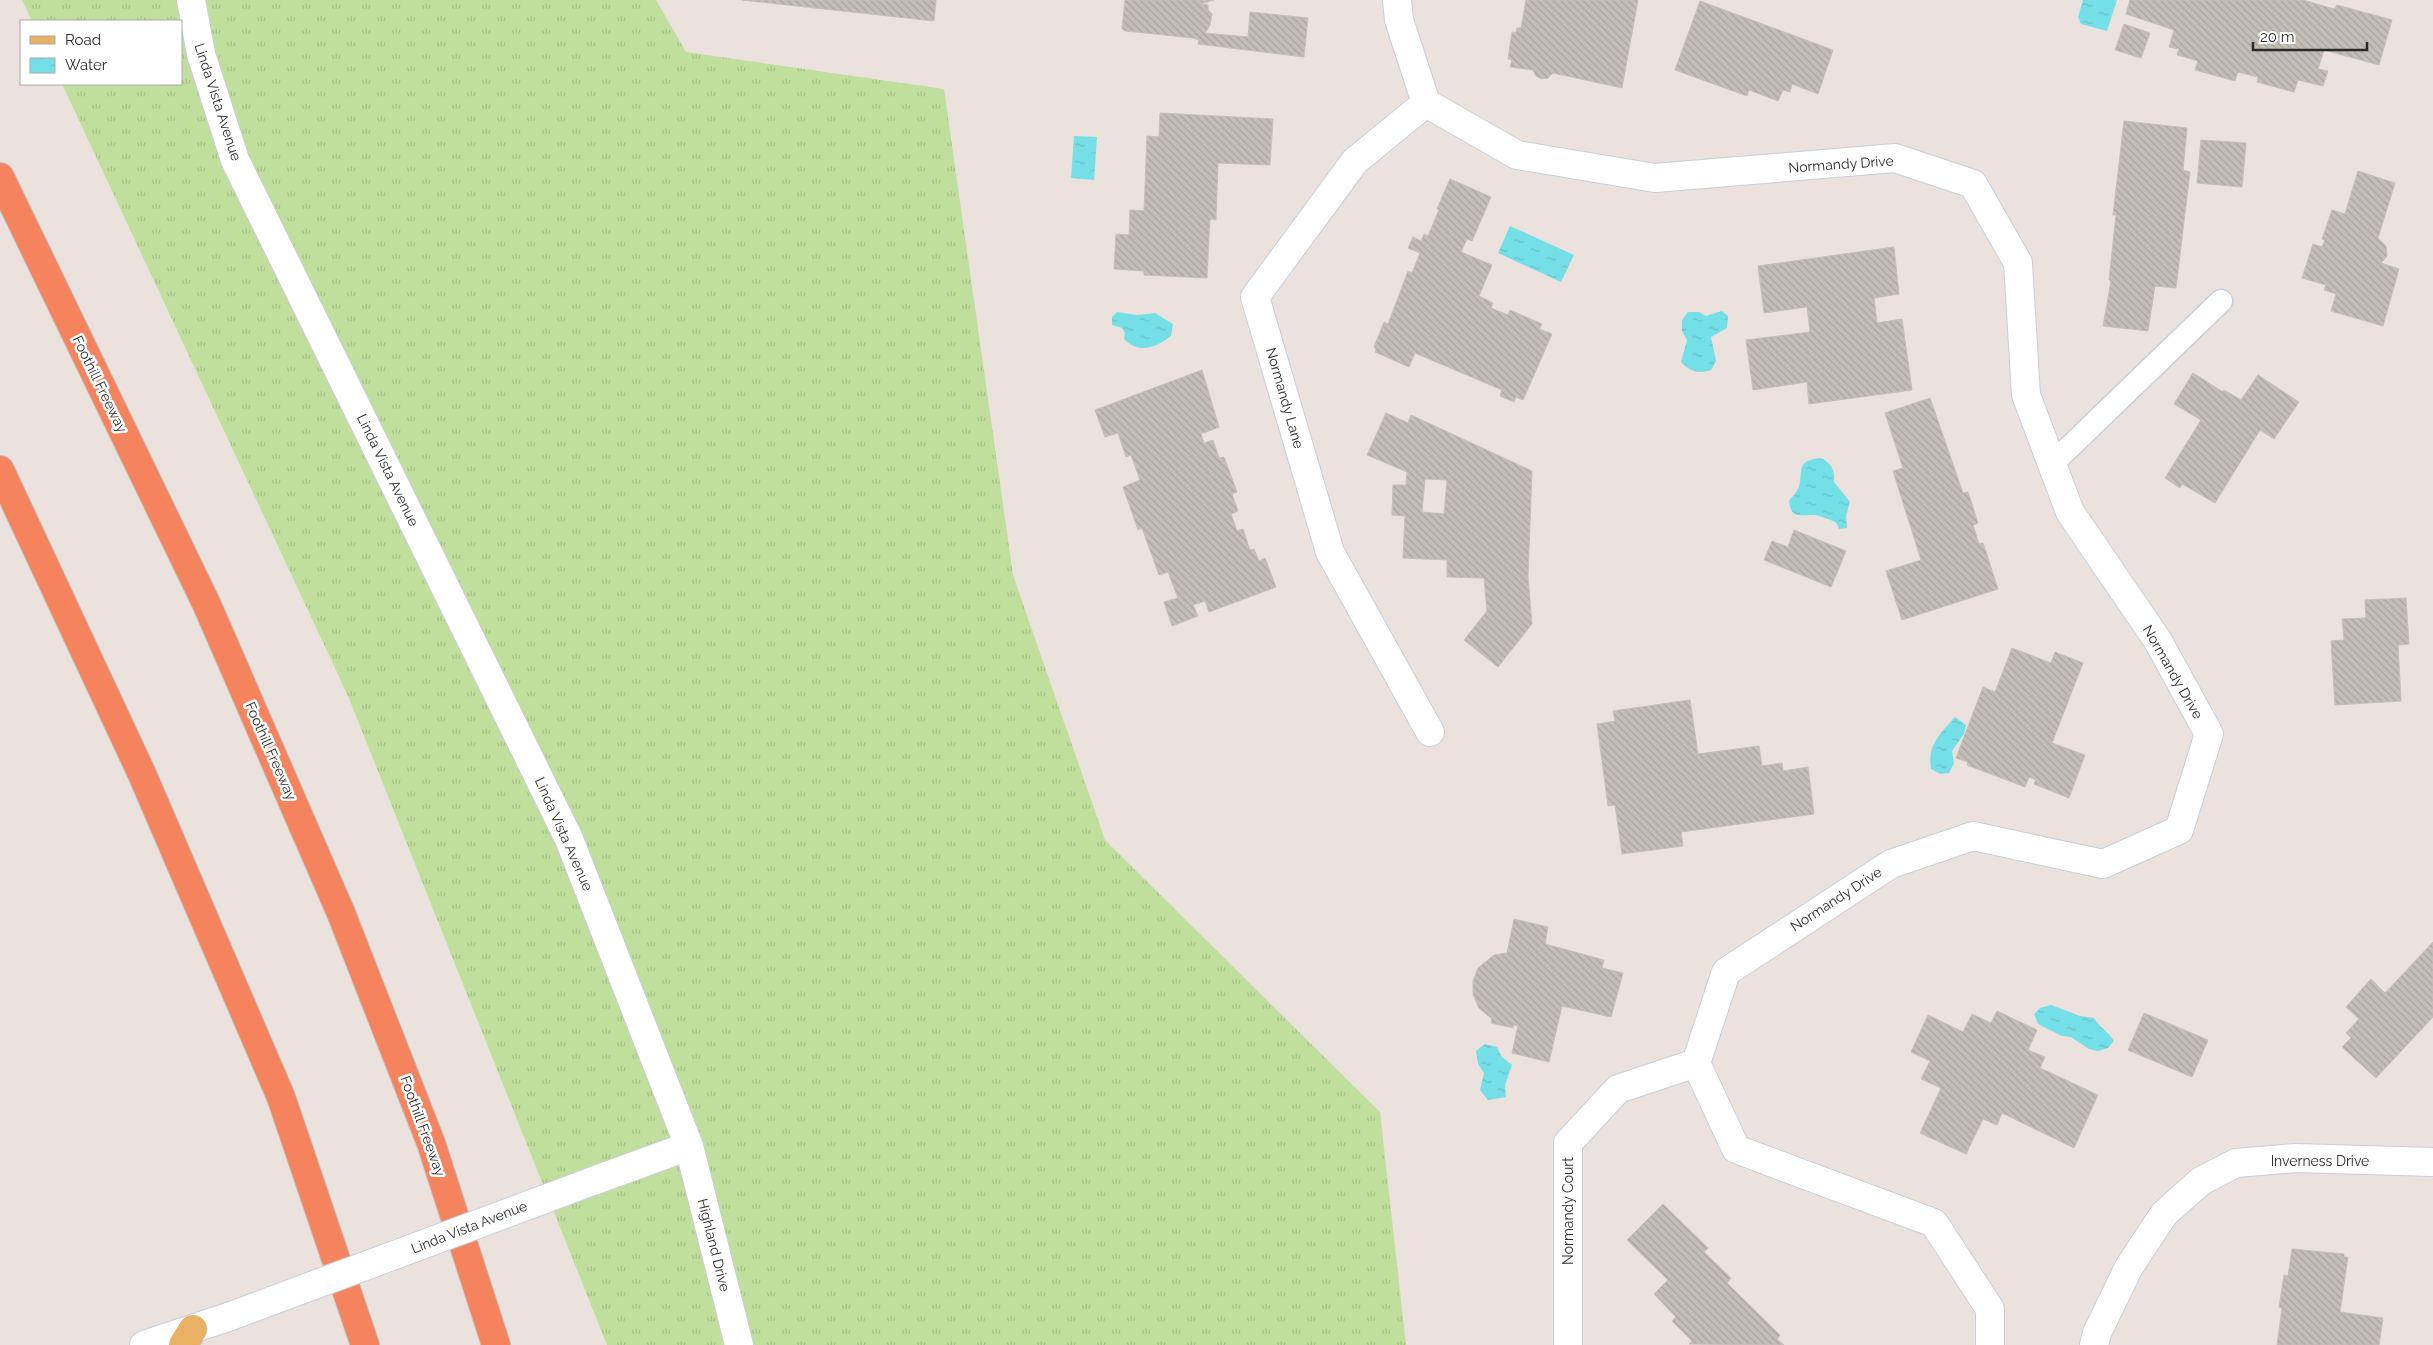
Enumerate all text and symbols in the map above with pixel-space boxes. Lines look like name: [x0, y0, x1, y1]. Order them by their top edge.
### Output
legend: [20, 20, 182, 85]
scale bar: [2253, 20, 2367, 52]
text: 20 m: [2260, 28, 2295, 46]
text: Road: [65, 31, 101, 49]
street label: Linda Vista Avenue: [191, 41, 245, 163]
text: Water: [65, 56, 108, 74]
street label: Normandy Drive: [1788, 152, 1894, 176]
street label: Foothill Freeway: [70, 333, 131, 435]
street label: Normandy Lane: [1263, 346, 1307, 450]
street label: Linda Vista Avenue: [354, 411, 422, 529]
street label: Normandy Drive: [2140, 622, 2206, 722]
street label: Foothill Freeway: [242, 699, 300, 803]
street label: Linda Vista Avenue: [532, 775, 596, 893]
street label: Normandy Drive: [1787, 864, 1885, 934]
street label: Foothill Freeway: [397, 1074, 449, 1179]
street label: Inverness Drive: [2271, 1153, 2369, 1169]
street label: Normandy Court: [1560, 1157, 1576, 1265]
street label: Highland Drive: [695, 1197, 733, 1293]
street label: Linda Vista Avenue: [409, 1198, 529, 1256]

